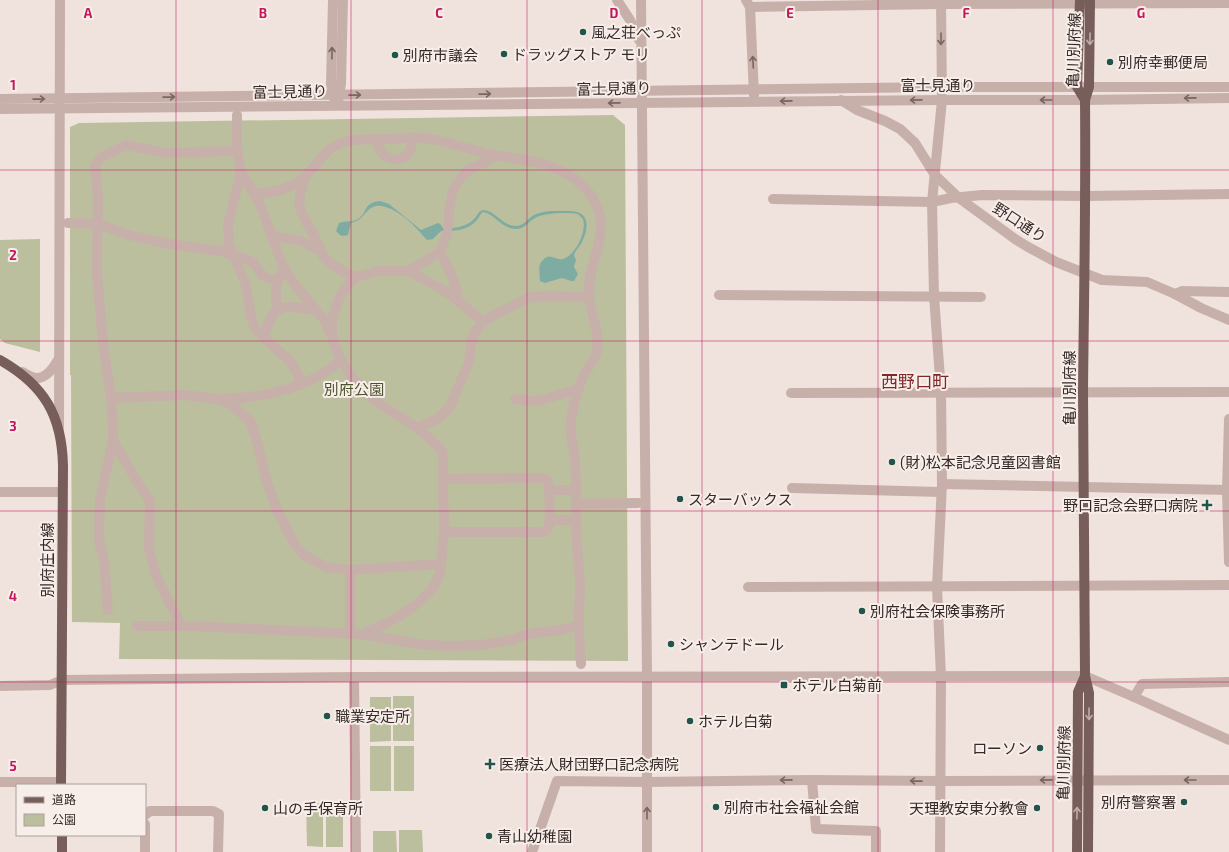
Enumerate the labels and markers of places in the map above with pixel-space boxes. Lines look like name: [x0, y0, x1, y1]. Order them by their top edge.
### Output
place label: 風之荘べっぷ: [591, 23, 681, 41]
marker: 風之荘べっぷ: [578, 27, 588, 37]
place label: ドラッグストア モリ: [512, 45, 650, 63]
place label: 別府市議会: [403, 46, 478, 64]
marker: ドラッグストア モリ: [499, 49, 509, 59]
marker: 別府市議会: [390, 50, 400, 60]
place label: 別府幸郵便局: [1118, 53, 1208, 71]
marker: 別府幸郵便局: [1105, 57, 1115, 67]
place label: (財)松本記念児童図書館: [900, 453, 1061, 471]
marker: (財)松本記念児童図書館: [887, 457, 897, 467]
place label: スターバックス: [688, 490, 792, 508]
marker: スターバックス: [675, 494, 685, 504]
place label: 野口記念会野口病院: [1063, 496, 1198, 514]
marker: 野口記念会野口病院: [1201, 499, 1213, 511]
place label: 別府社会保険事務所: [870, 602, 1005, 620]
marker: 別府社会保険事務所: [857, 606, 867, 616]
place label: シャンテドール: [679, 635, 784, 653]
marker: シャンテドール: [666, 639, 676, 649]
place label: ホテル白菊前: [792, 676, 882, 694]
marker: ホテル白菊前: [779, 680, 789, 690]
place label: 職業安定所: [335, 707, 410, 725]
marker: 職業安定所: [322, 711, 332, 721]
place label: ホテル白菊: [698, 712, 773, 730]
marker: ホテル白菊: [685, 716, 695, 726]
place label: ローソン: [972, 739, 1032, 757]
marker: ローソン: [1035, 743, 1045, 753]
place label: 医療法人財団野口記念病院: [499, 755, 679, 773]
marker: 医療法人財団野口記念病院: [484, 758, 496, 770]
place label: 別府警察署: [1101, 793, 1176, 811]
marker: 別府警察署: [1179, 797, 1189, 807]
place label: 別府市社会福祉会館: [724, 798, 859, 816]
place label: 山の手保育所: [273, 799, 363, 817]
place label: 天理教安東分教會: [909, 799, 1029, 817]
marker: 別府市社会福祉会館: [711, 802, 721, 812]
marker: 山の手保育所: [260, 803, 270, 813]
marker: 天理教安東分教會: [1032, 803, 1042, 813]
place label: 青山幼稚園: [497, 827, 572, 845]
marker: 青山幼稚園: [484, 831, 494, 841]

